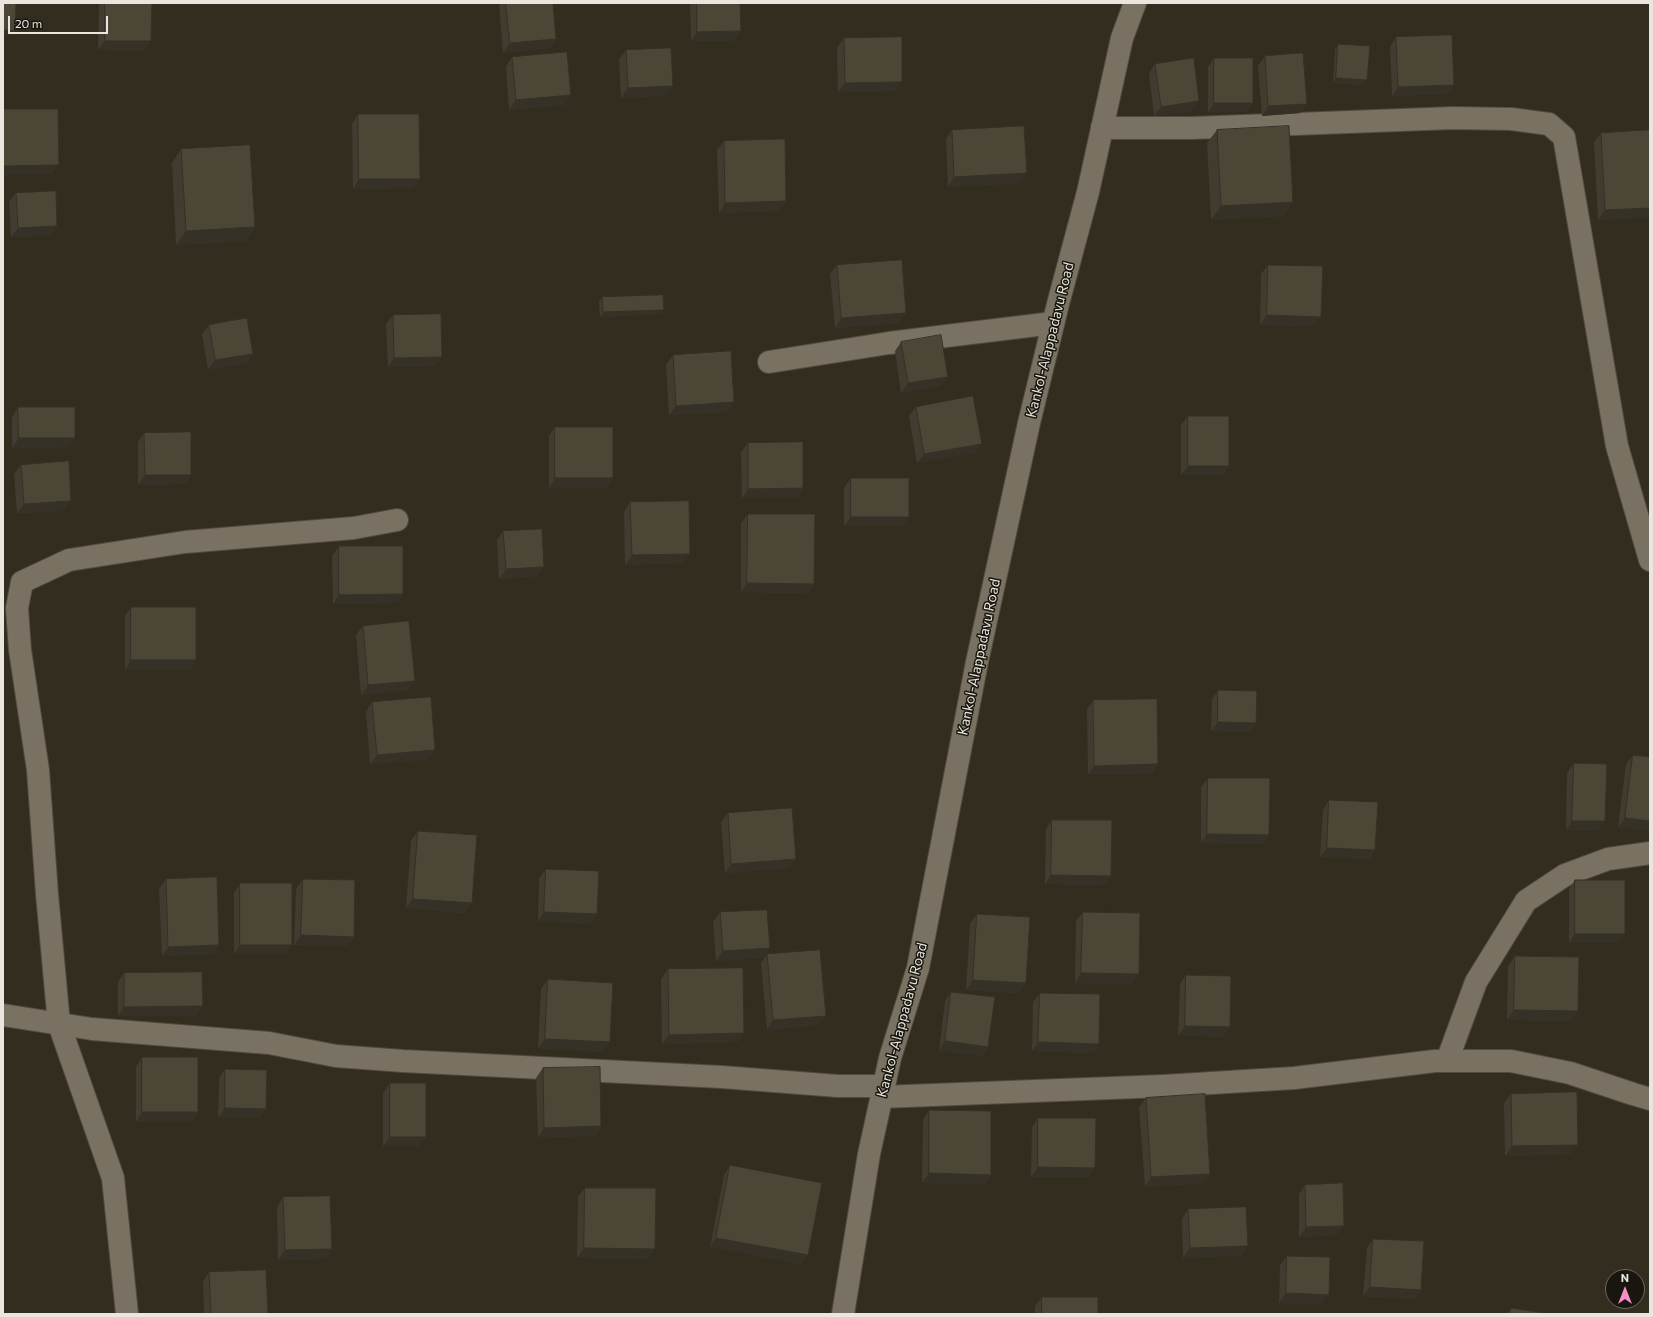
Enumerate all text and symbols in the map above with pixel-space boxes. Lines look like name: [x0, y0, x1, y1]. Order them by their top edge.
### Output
scale bar: [10, 8, 110, 34]
text: 20 m: [15, 16, 42, 30]
street label: Kankol-Alappadavu Road: [1023, 261, 1077, 419]
street label: Kankol-Alappadavu Road: [954, 577, 1004, 737]
street label: Kankol-Alappadavu Road: [873, 941, 931, 1099]
north arrow: [1605, 1269, 1645, 1309]
text: N: [1621, 1271, 1629, 1284]

